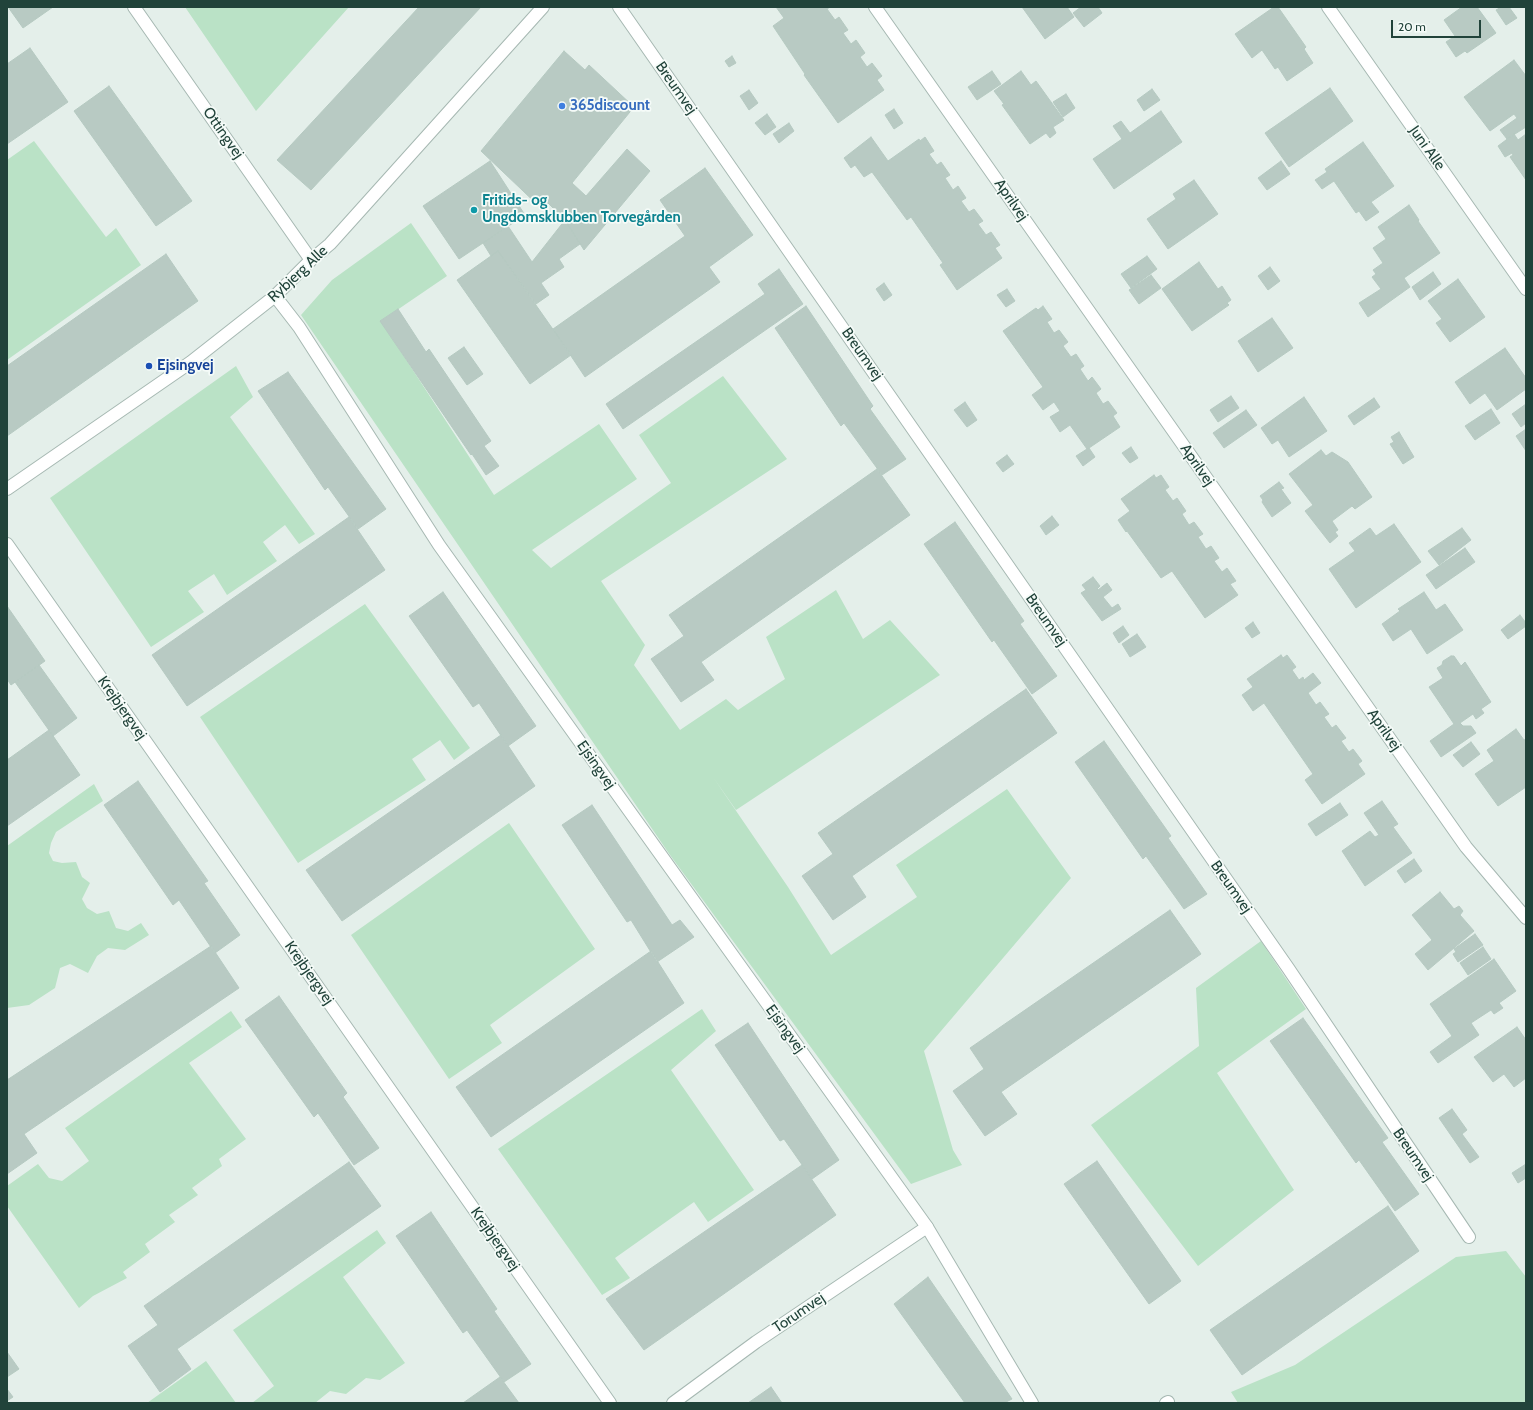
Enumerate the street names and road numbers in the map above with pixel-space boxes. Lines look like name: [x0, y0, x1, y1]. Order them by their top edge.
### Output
street label: Breumvej: [651, 58, 701, 118]
street label: Ottingvej: [199, 104, 247, 162]
street label: Juni Alle: [1405, 122, 1449, 174]
street label: Aprilvej: [990, 176, 1032, 224]
street label: Rybjerg Alle: [264, 242, 332, 306]
street label: Breumvej: [837, 324, 887, 384]
street label: Aprilvej: [1176, 441, 1218, 489]
street label: Breumvej: [1021, 590, 1071, 650]
street label: Krejbjergvej: [94, 673, 150, 743]
street label: Aprilvej: [1363, 706, 1405, 754]
street label: Ejsingvej: [573, 737, 619, 793]
street label: Breumvej: [1206, 857, 1256, 917]
street label: Krejbjergvej: [281, 938, 337, 1008]
street label: Ejsingvej: [762, 1001, 808, 1057]
street label: Breumvej: [1389, 1125, 1437, 1185]
street label: Krejbjergvej: [467, 1204, 523, 1274]
street label: Torumvej: [770, 1289, 828, 1337]

